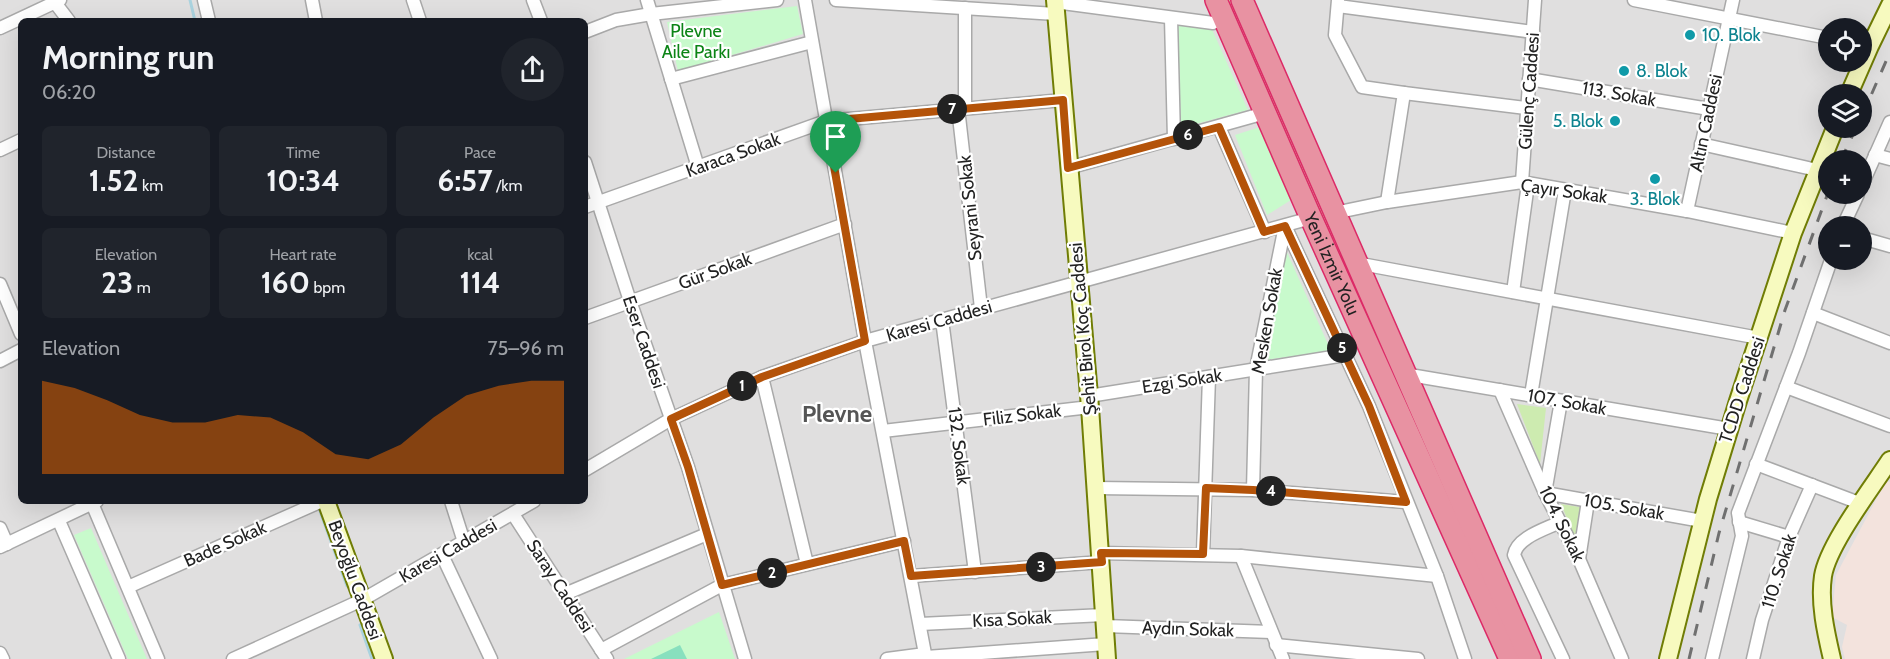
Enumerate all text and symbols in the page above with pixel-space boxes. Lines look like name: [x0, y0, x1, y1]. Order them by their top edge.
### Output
map controls: [1818, 18, 1872, 270]
button: locate: [1818, 18, 1872, 72]
park label: Plevne Aile Parkı: [662, 20, 730, 63]
place label: 10. Blok: [1702, 24, 1762, 46]
marker: 10. Blok: [1683, 28, 1697, 42]
street label: Gülenç Caddesi: [1514, 32, 1544, 150]
text: Morning run: [42, 37, 214, 77]
button: share: [501, 38, 564, 101]
place label: 8. Blok: [1636, 60, 1688, 82]
marker: 8. Blok: [1617, 64, 1631, 78]
street label: Altın Caddesi: [1685, 72, 1727, 174]
street label: 113. Sokak: [1580, 77, 1658, 111]
text: 06:20: [42, 80, 96, 104]
button: layers: [1818, 84, 1872, 138]
pin: 7: [937, 94, 967, 124]
text: 7: [948, 99, 956, 118]
place label: 5. Blok: [1553, 110, 1604, 132]
pin: [810, 111, 861, 173]
marker: 5. Blok: [1608, 114, 1622, 128]
icon: arrive: [819, 120, 852, 153]
pin: 6: [1173, 120, 1203, 150]
text: 6: [1184, 125, 1193, 144]
street label: Karaca Sokak: [683, 127, 784, 182]
text: Distance: [97, 143, 155, 162]
text: Time: [286, 143, 320, 162]
text: Pace: [464, 143, 496, 162]
button: +: [1818, 150, 1872, 204]
street label: Seyrani Sokak: [953, 153, 986, 262]
text: 1.52: [89, 162, 138, 199]
text: 10:34: [266, 162, 340, 199]
text: 6:57: [438, 162, 492, 199]
marker: 3. Blok: [1648, 172, 1662, 186]
street label: Çayır Sokak: [1519, 174, 1610, 208]
text: km: [138, 176, 163, 195]
text: /km: [492, 176, 522, 195]
place label: 3. Blok: [1630, 188, 1681, 210]
street label: Yeni İzmir Yolu: [1298, 208, 1364, 319]
button: −: [1818, 216, 1872, 270]
street label: Şehit Birol Koç Caddesi: [1064, 242, 1102, 416]
text: Elevation: [95, 245, 157, 264]
text: Heart rate: [270, 245, 336, 264]
text: kcal: [467, 245, 493, 264]
street label: Gür Sokak: [675, 247, 755, 294]
text: 23: [101, 264, 133, 301]
text: 160: [261, 264, 310, 301]
text: 114: [460, 264, 500, 301]
street label: Mesken Sokak: [1247, 265, 1287, 376]
text: m: [133, 278, 151, 297]
text: bpm: [310, 278, 345, 297]
street label: Eser Caddesi: [618, 293, 670, 391]
street label: Karesi Caddesi: [884, 295, 994, 347]
pin: 5: [1327, 333, 1357, 363]
street label: TCDD Caddesi: [1714, 334, 1770, 446]
text: Elevation: [42, 336, 120, 360]
text: 75–96 m: [487, 336, 564, 360]
text: 5: [1338, 338, 1346, 357]
street label: Ezgi Sokak: [1140, 364, 1224, 398]
pin: 1: [727, 371, 757, 401]
text: 1: [739, 376, 745, 395]
street label: 107. Sokak: [1526, 384, 1609, 420]
district label: Plevne: [802, 399, 872, 428]
street label: Filiz Sokak: [982, 399, 1063, 431]
street label: 132. Sokak: [943, 406, 975, 487]
pin: 4: [1256, 476, 1286, 506]
text: 4: [1266, 481, 1276, 500]
street label: 104. Sokak: [1534, 483, 1590, 566]
street label: 105. Sokak: [1582, 489, 1667, 525]
street label: Karesi Caddesi: [395, 514, 501, 588]
street label: Bade Sokak: [180, 516, 270, 572]
street label: Beyoğlu Caddesi: [323, 517, 387, 643]
street label: 110. Sokak: [1757, 530, 1802, 611]
street label: Saray Caddesi: [522, 535, 598, 637]
pin: 3: [1026, 552, 1056, 582]
text: 3: [1037, 557, 1045, 576]
pin: 2: [757, 558, 787, 588]
text: 2: [768, 563, 776, 582]
street label: Kısa Sokak: [972, 606, 1053, 632]
street label: Aydın Sokak: [1141, 616, 1235, 642]

